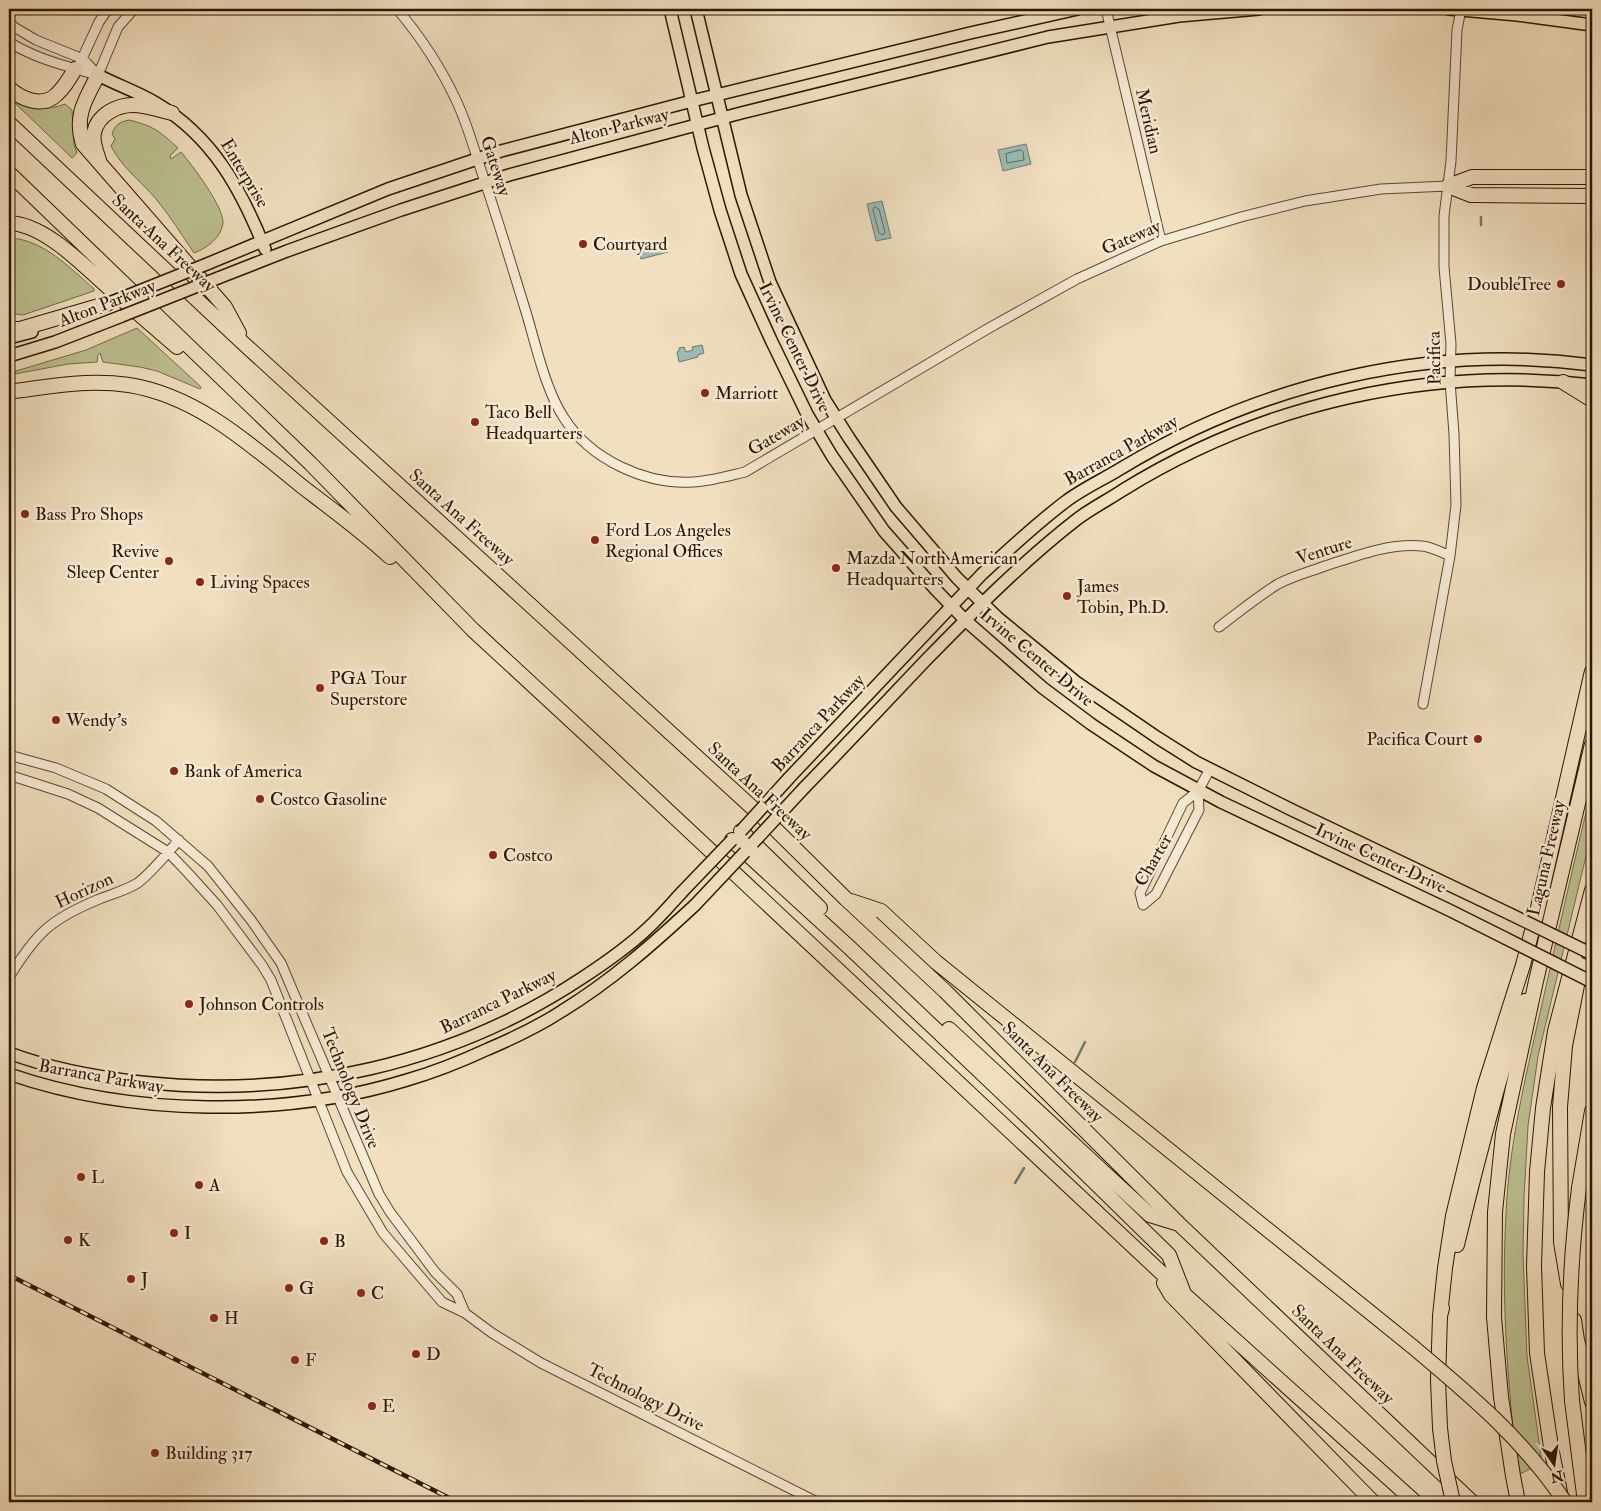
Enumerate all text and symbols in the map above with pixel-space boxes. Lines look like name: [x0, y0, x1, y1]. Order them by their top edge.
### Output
street label: Meridian: [1130, 86, 1167, 156]
street label: Alton Parkway: [566, 103, 673, 150]
street label: Gateway: [475, 133, 516, 200]
street label: Enterprise: [215, 135, 274, 212]
street label: Santa Ana Freeway: [107, 189, 221, 298]
street label: Gateway: [1098, 214, 1165, 260]
place label: Courtyard: [593, 233, 668, 256]
marker: Courtyard: [577, 238, 589, 250]
place label: DoubleTree: [1467, 273, 1551, 296]
street label: Alton Parkway: [54, 274, 160, 333]
street label: Irvine Center Drive: [753, 278, 836, 417]
marker: DoubleTree: [1555, 278, 1567, 290]
street label: Pacifica: [1423, 330, 1446, 385]
place label: Marriott: [715, 382, 778, 405]
marker: Marriott: [699, 387, 711, 399]
place label: Taco Bell Headquarters: [485, 401, 582, 445]
street label: Gateway: [744, 409, 810, 461]
street label: Barranca Parkway: [1060, 409, 1183, 491]
marker: Taco Bell Headquarters: [469, 416, 481, 428]
street label: Santa Ana Freeway: [404, 464, 520, 572]
place label: Bass Pro Shops: [35, 503, 143, 526]
marker: Bass Pro Shops: [19, 508, 31, 520]
place label: Ford Los Angeles Regional Offices: [605, 519, 731, 563]
street label: Venture: [1293, 531, 1355, 570]
marker: Ford Los Angeles Regional Offices: [589, 534, 601, 546]
place label: Revive Sleep Center: [67, 540, 159, 584]
place label: Mazda North American Headquarters: [846, 547, 1018, 591]
marker: Revive Sleep Center: [163, 555, 175, 567]
marker: Mazda North American Headquarters: [830, 562, 842, 574]
place label: Living Spaces: [210, 571, 310, 594]
place label: James Tobin, Ph.D.: [1076, 575, 1169, 619]
marker: Living Spaces: [194, 576, 206, 588]
marker: James Tobin, Ph.D.: [1061, 590, 1073, 602]
street label: Irvine Center Drive: [975, 603, 1099, 712]
place label: PGA Tour Superstore: [330, 667, 408, 711]
street label: Barranca Parkway: [767, 668, 871, 777]
marker: PGA Tour Superstore: [314, 682, 326, 694]
place label: Wendy's: [65, 709, 127, 732]
marker: Wendy's: [50, 714, 62, 726]
place label: Pacifica Court: [1366, 728, 1468, 751]
marker: Pacifica Court: [1472, 733, 1484, 745]
street label: Santa Ana Freeway: [703, 737, 817, 846]
place label: Bank of America: [184, 760, 303, 783]
marker: Bank of America: [168, 765, 180, 777]
place label: Costco Gasoline: [270, 788, 387, 811]
marker: Costco Gasoline: [254, 793, 266, 805]
street label: Laguna Freeway: [1522, 797, 1571, 918]
street label: Irvine Center Drive: [1311, 818, 1451, 899]
street label: Charter: [1129, 830, 1178, 891]
place label: Costco: [503, 844, 553, 867]
marker: Costco: [487, 849, 499, 861]
street label: Horizon: [52, 867, 117, 914]
street label: Barranca Parkway: [436, 963, 561, 1040]
place label: Johnson Controls: [198, 993, 324, 1016]
marker: Johnson Controls: [183, 998, 195, 1010]
street label: Santa Ana Freeway: [997, 1017, 1109, 1129]
street label: Technology Drive: [316, 1024, 385, 1152]
street label: Barranca Parkway: [37, 1054, 166, 1099]
place label: L: [91, 1166, 104, 1189]
marker: L: [75, 1171, 87, 1183]
place label: A: [208, 1174, 221, 1197]
marker: A: [193, 1179, 205, 1191]
place label: I: [184, 1222, 191, 1245]
marker: I: [168, 1227, 180, 1239]
place label: K: [78, 1229, 91, 1252]
place label: B: [334, 1230, 346, 1253]
marker: K: [62, 1234, 74, 1246]
marker: B: [318, 1235, 330, 1247]
place label: J: [140, 1268, 148, 1291]
marker: J: [125, 1273, 137, 1285]
place label: G: [299, 1277, 314, 1300]
marker: G: [283, 1282, 295, 1294]
place label: C: [371, 1282, 384, 1305]
marker: C: [355, 1287, 367, 1299]
street label: Santa Ana Freeway: [1286, 1299, 1400, 1410]
place label: H: [224, 1307, 239, 1330]
marker: H: [208, 1312, 220, 1324]
place label: D: [426, 1343, 441, 1366]
marker: D: [410, 1348, 422, 1360]
place label: F: [305, 1349, 316, 1372]
marker: F: [289, 1354, 301, 1366]
street label: Technology Drive: [583, 1358, 709, 1437]
place label: E: [382, 1395, 395, 1418]
marker: E: [366, 1400, 378, 1412]
north arrow: [1528, 1438, 1578, 1488]
place label: Building 317: [165, 1442, 253, 1465]
marker: Building 317: [149, 1447, 161, 1459]
text: N: [1548, 1466, 1566, 1486]

